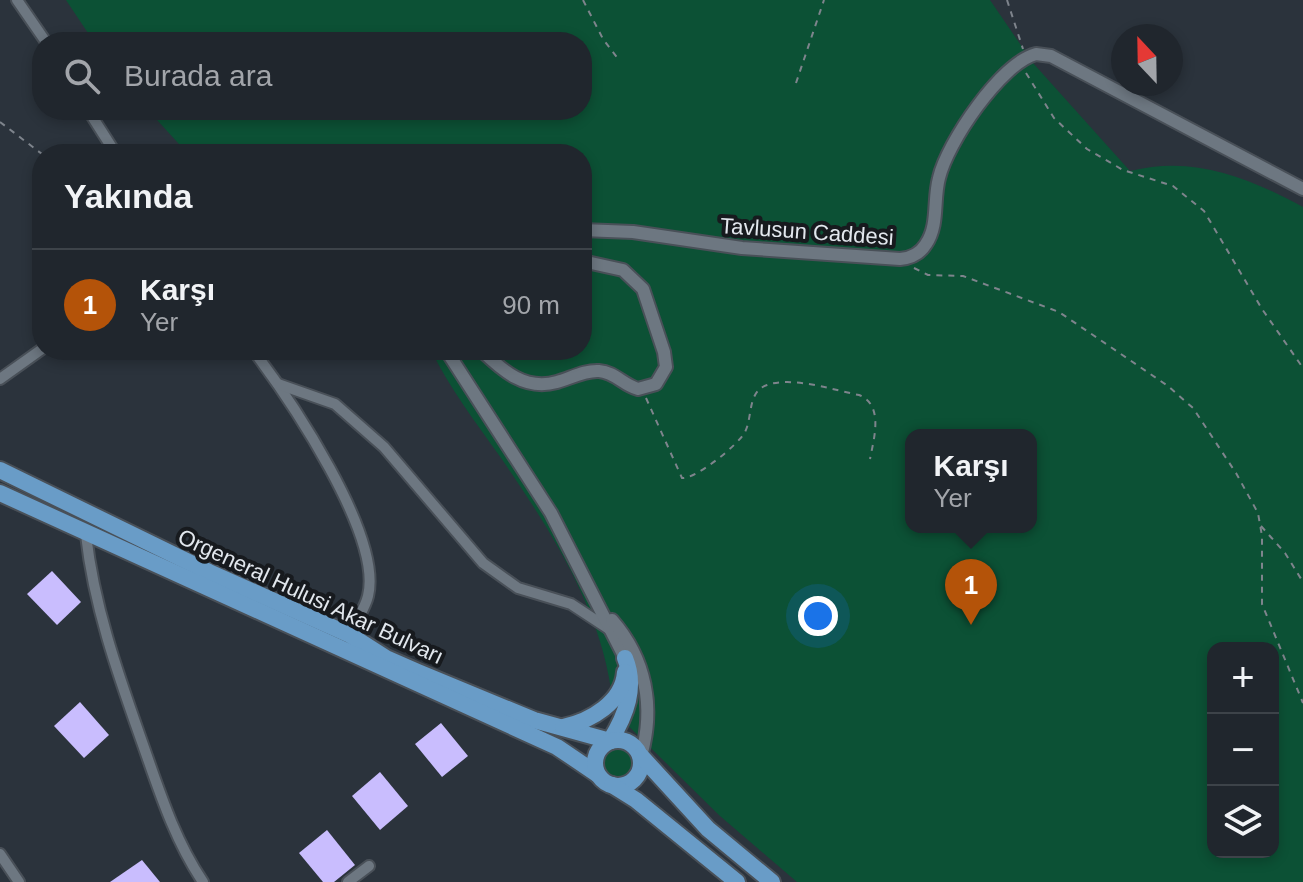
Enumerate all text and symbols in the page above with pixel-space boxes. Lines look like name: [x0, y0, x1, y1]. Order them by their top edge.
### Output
north arrow: [1111, 24, 1183, 96]
search box: [32, 32, 592, 120]
icon: search: [60, 54, 104, 98]
text: Burada ara: [124, 59, 272, 92]
text: Yakında: [64, 177, 193, 215]
street label: Tavlusun Caddesi: [719, 213, 894, 250]
text: Karşı: [140, 273, 215, 306]
text: 1: [83, 290, 97, 320]
text: 90 m: [502, 290, 560, 320]
text: Yer: [140, 307, 178, 337]
popup: [905, 429, 1037, 533]
text: Karşı: [933, 449, 1009, 482]
text: Yer: [933, 483, 972, 513]
street label: Orgeneral Hulusi Akar Bulvarı: [174, 524, 447, 669]
pin: 1: [945, 559, 997, 625]
your location: [798, 596, 838, 636]
map controls: [1207, 642, 1279, 858]
button: +: [1207, 642, 1279, 714]
button: −: [1207, 714, 1279, 786]
button: layers: [1207, 786, 1279, 858]

